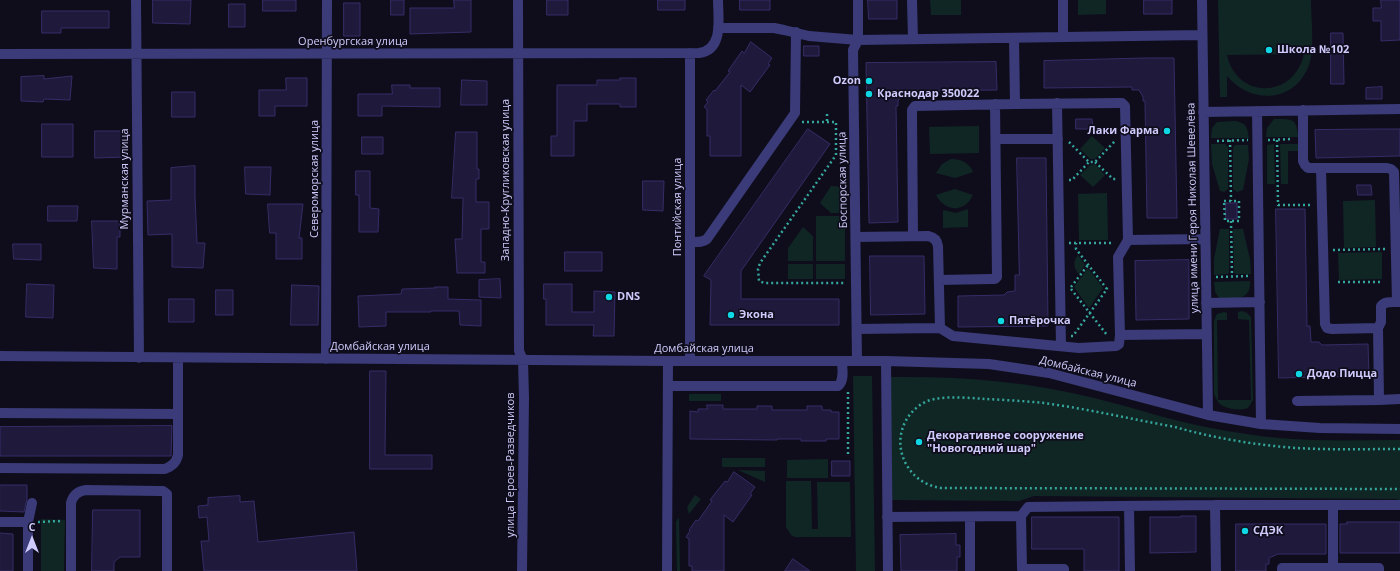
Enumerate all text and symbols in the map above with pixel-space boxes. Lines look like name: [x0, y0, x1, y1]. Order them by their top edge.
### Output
street label: Оренбургская улица: [298, 35, 408, 49]
place label: Школа №102: [1277, 43, 1349, 57]
marker: Школа №102: [1264, 45, 1274, 55]
place label: Ozon: [833, 74, 861, 88]
marker: Ozon: [864, 76, 874, 86]
place label: Краснодар 350022: [877, 87, 979, 101]
marker: Краснодар 350022: [864, 89, 874, 99]
street label: Западно-Кругликовская улица: [499, 99, 513, 261]
street label: улица имени Героя Николая Шевелёва: [1185, 103, 1201, 313]
street label: Североморская улица: [308, 120, 322, 238]
place label: Лаки Фарма: [1088, 124, 1159, 138]
marker: Лаки Фарма: [1162, 126, 1172, 136]
street label: Мурманская улица: [118, 128, 132, 230]
street label: Боспорская улица: [836, 132, 850, 228]
street label: Понтийская улица: [671, 158, 685, 256]
place label: DNS: [617, 290, 640, 304]
marker: DNS: [604, 292, 614, 302]
place label: Экона: [739, 308, 774, 322]
marker: Экона: [726, 310, 736, 320]
place label: Пятёрочка: [1009, 314, 1071, 328]
marker: Пятёрочка: [996, 316, 1006, 326]
street label: Домбайская улица: [330, 340, 430, 354]
street label: Домбайская улица: [654, 342, 754, 356]
street label: Домбайская улица: [1038, 354, 1138, 390]
place label: Додо Пицца: [1307, 367, 1377, 381]
marker: Додо Пицца: [1294, 369, 1304, 379]
street label: улица Героев-Разведчиков: [504, 392, 518, 538]
place label: Декоративное сооружение "Новогодний шар": [927, 429, 1084, 455]
marker: Декоративное сооружение "Новогодний шар": [914, 437, 924, 447]
north arrow: [12, 519, 52, 559]
text: С: [28, 519, 36, 534]
place label: СДЭК: [1253, 524, 1283, 538]
marker: СДЭК: [1240, 526, 1250, 536]

